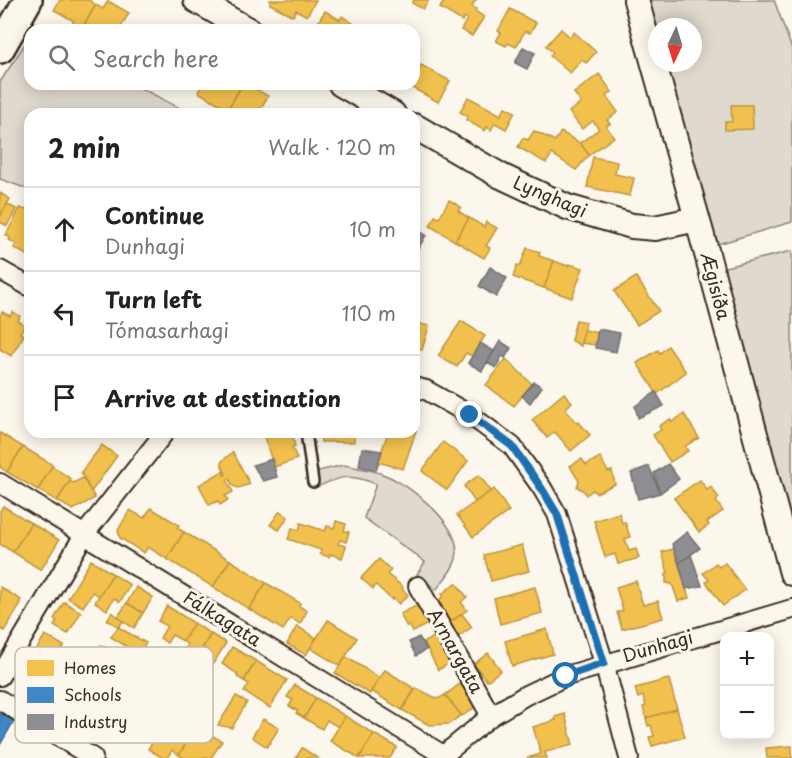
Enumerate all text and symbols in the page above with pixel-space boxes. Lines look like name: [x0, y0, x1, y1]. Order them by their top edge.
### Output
north arrow: [648, 18, 702, 72]
search box: [24, 24, 420, 90]
icon: search: [45, 41, 78, 74]
text: Search here: [93, 41, 219, 74]
text: 2 min: [48, 128, 121, 167]
text: Walk · 120 m: [268, 132, 396, 162]
street label: Lynghagi: [509, 168, 592, 223]
text: Continue: [105, 198, 204, 231]
icon: ahead: [48, 213, 81, 246]
text: 10 m: [349, 214, 396, 244]
text: Dunhagi: [105, 231, 185, 261]
street label: Ægisíða: [694, 249, 739, 323]
text: Turn left: [105, 282, 202, 315]
icon: left: [48, 297, 81, 330]
text: 110 m: [342, 298, 396, 328]
text: Tómasarhagi: [105, 315, 229, 345]
icon: arrive: [48, 381, 81, 414]
text: Arrive at destination: [105, 381, 341, 414]
route end: [456, 401, 482, 427]
street label: Fálkagata: [179, 583, 268, 653]
street label: Arnargata: [422, 603, 491, 698]
street label: Dunhagi: [619, 623, 696, 668]
map controls: [720, 632, 774, 740]
button: +: [720, 632, 774, 686]
legend: [15, 647, 213, 743]
text: Homes: [64, 655, 116, 679]
route start: [552, 662, 578, 688]
text: Schools: [64, 682, 122, 706]
button: −: [720, 686, 774, 740]
text: Industry: [64, 709, 127, 733]

